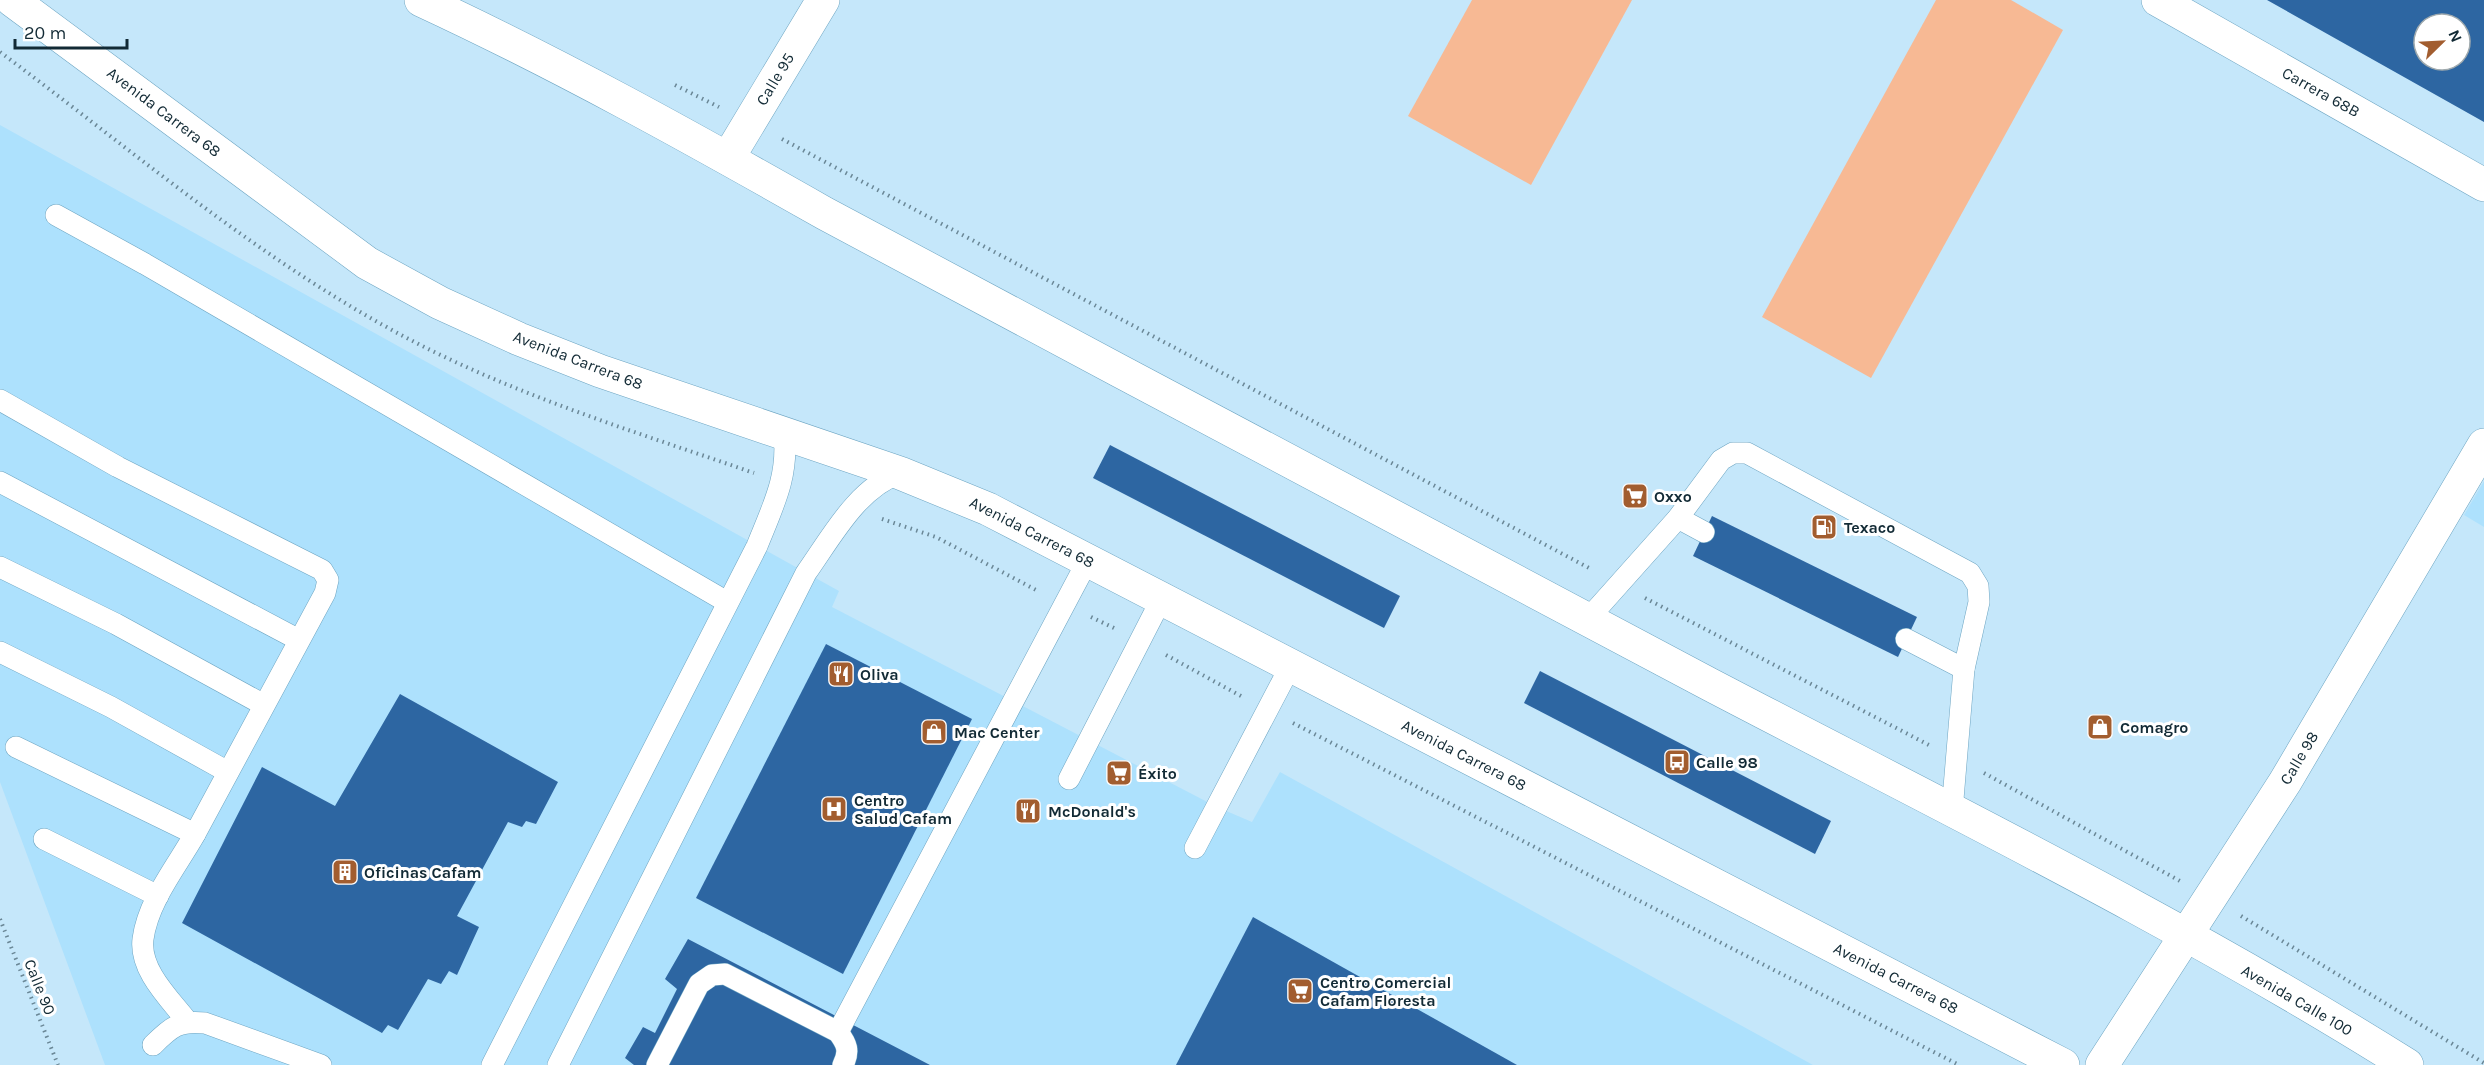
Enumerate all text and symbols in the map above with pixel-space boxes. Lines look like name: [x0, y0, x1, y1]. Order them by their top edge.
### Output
scale bar: [15, 12, 128, 50]
north arrow: [2412, 12, 2472, 72]
text: 20 m: [24, 22, 66, 44]
text: N: [2444, 27, 2466, 45]
street label: Calle 95: [752, 49, 798, 109]
street label: Avenida Carrera 68: [103, 63, 225, 161]
street label: Carrera 68B: [2279, 63, 2363, 121]
street label: Avenida Carrera 68: [510, 327, 646, 393]
supermarket icon: Oxxo: [1620, 481, 1650, 511]
place label: Oxxo: [1654, 487, 1692, 506]
street label: Avenida Carrera 68: [966, 492, 1098, 572]
fuel station icon: Texaco: [1809, 512, 1839, 542]
place label: Texaco: [1844, 518, 1895, 537]
restaurant icon: Oliva: [826, 659, 856, 689]
place label: Oliva: [860, 665, 899, 684]
shop icon: Comagro: [2085, 712, 2115, 742]
street label: Avenida Carrera 68: [1398, 715, 1530, 795]
shop icon: Mac Center: [919, 717, 949, 747]
place label: Comagro: [2120, 718, 2188, 737]
place label: Mac Center: [954, 723, 1040, 742]
street label: Calle 98: [2276, 728, 2322, 788]
bus stop icon: Calle 98: [1662, 747, 1692, 777]
place label: Calle 98: [1696, 753, 1758, 772]
supermarket icon: Éxito: [1104, 758, 1134, 788]
place label: Éxito: [1138, 764, 1177, 783]
place label: Centro Salud Cafam: [854, 791, 952, 828]
hospital icon: Centro Salud Cafam: [819, 794, 849, 824]
restaurant icon: McDonald's: [1013, 796, 1043, 826]
place label: McDonald's: [1048, 802, 1136, 821]
building icon: Oficinas Cafam: [330, 857, 360, 887]
place label: Oficinas Cafam: [364, 863, 482, 882]
street label: Avenida Carrera 68: [1830, 938, 1962, 1018]
street label: Calle 90: [20, 956, 60, 1018]
street label: Avenida Calle 100: [2238, 960, 2356, 1040]
place label: Centro Comercial Cafam Floresta: [1320, 973, 1451, 1010]
supermarket icon: Centro Comercial Cafam Floresta: [1285, 976, 1315, 1006]

